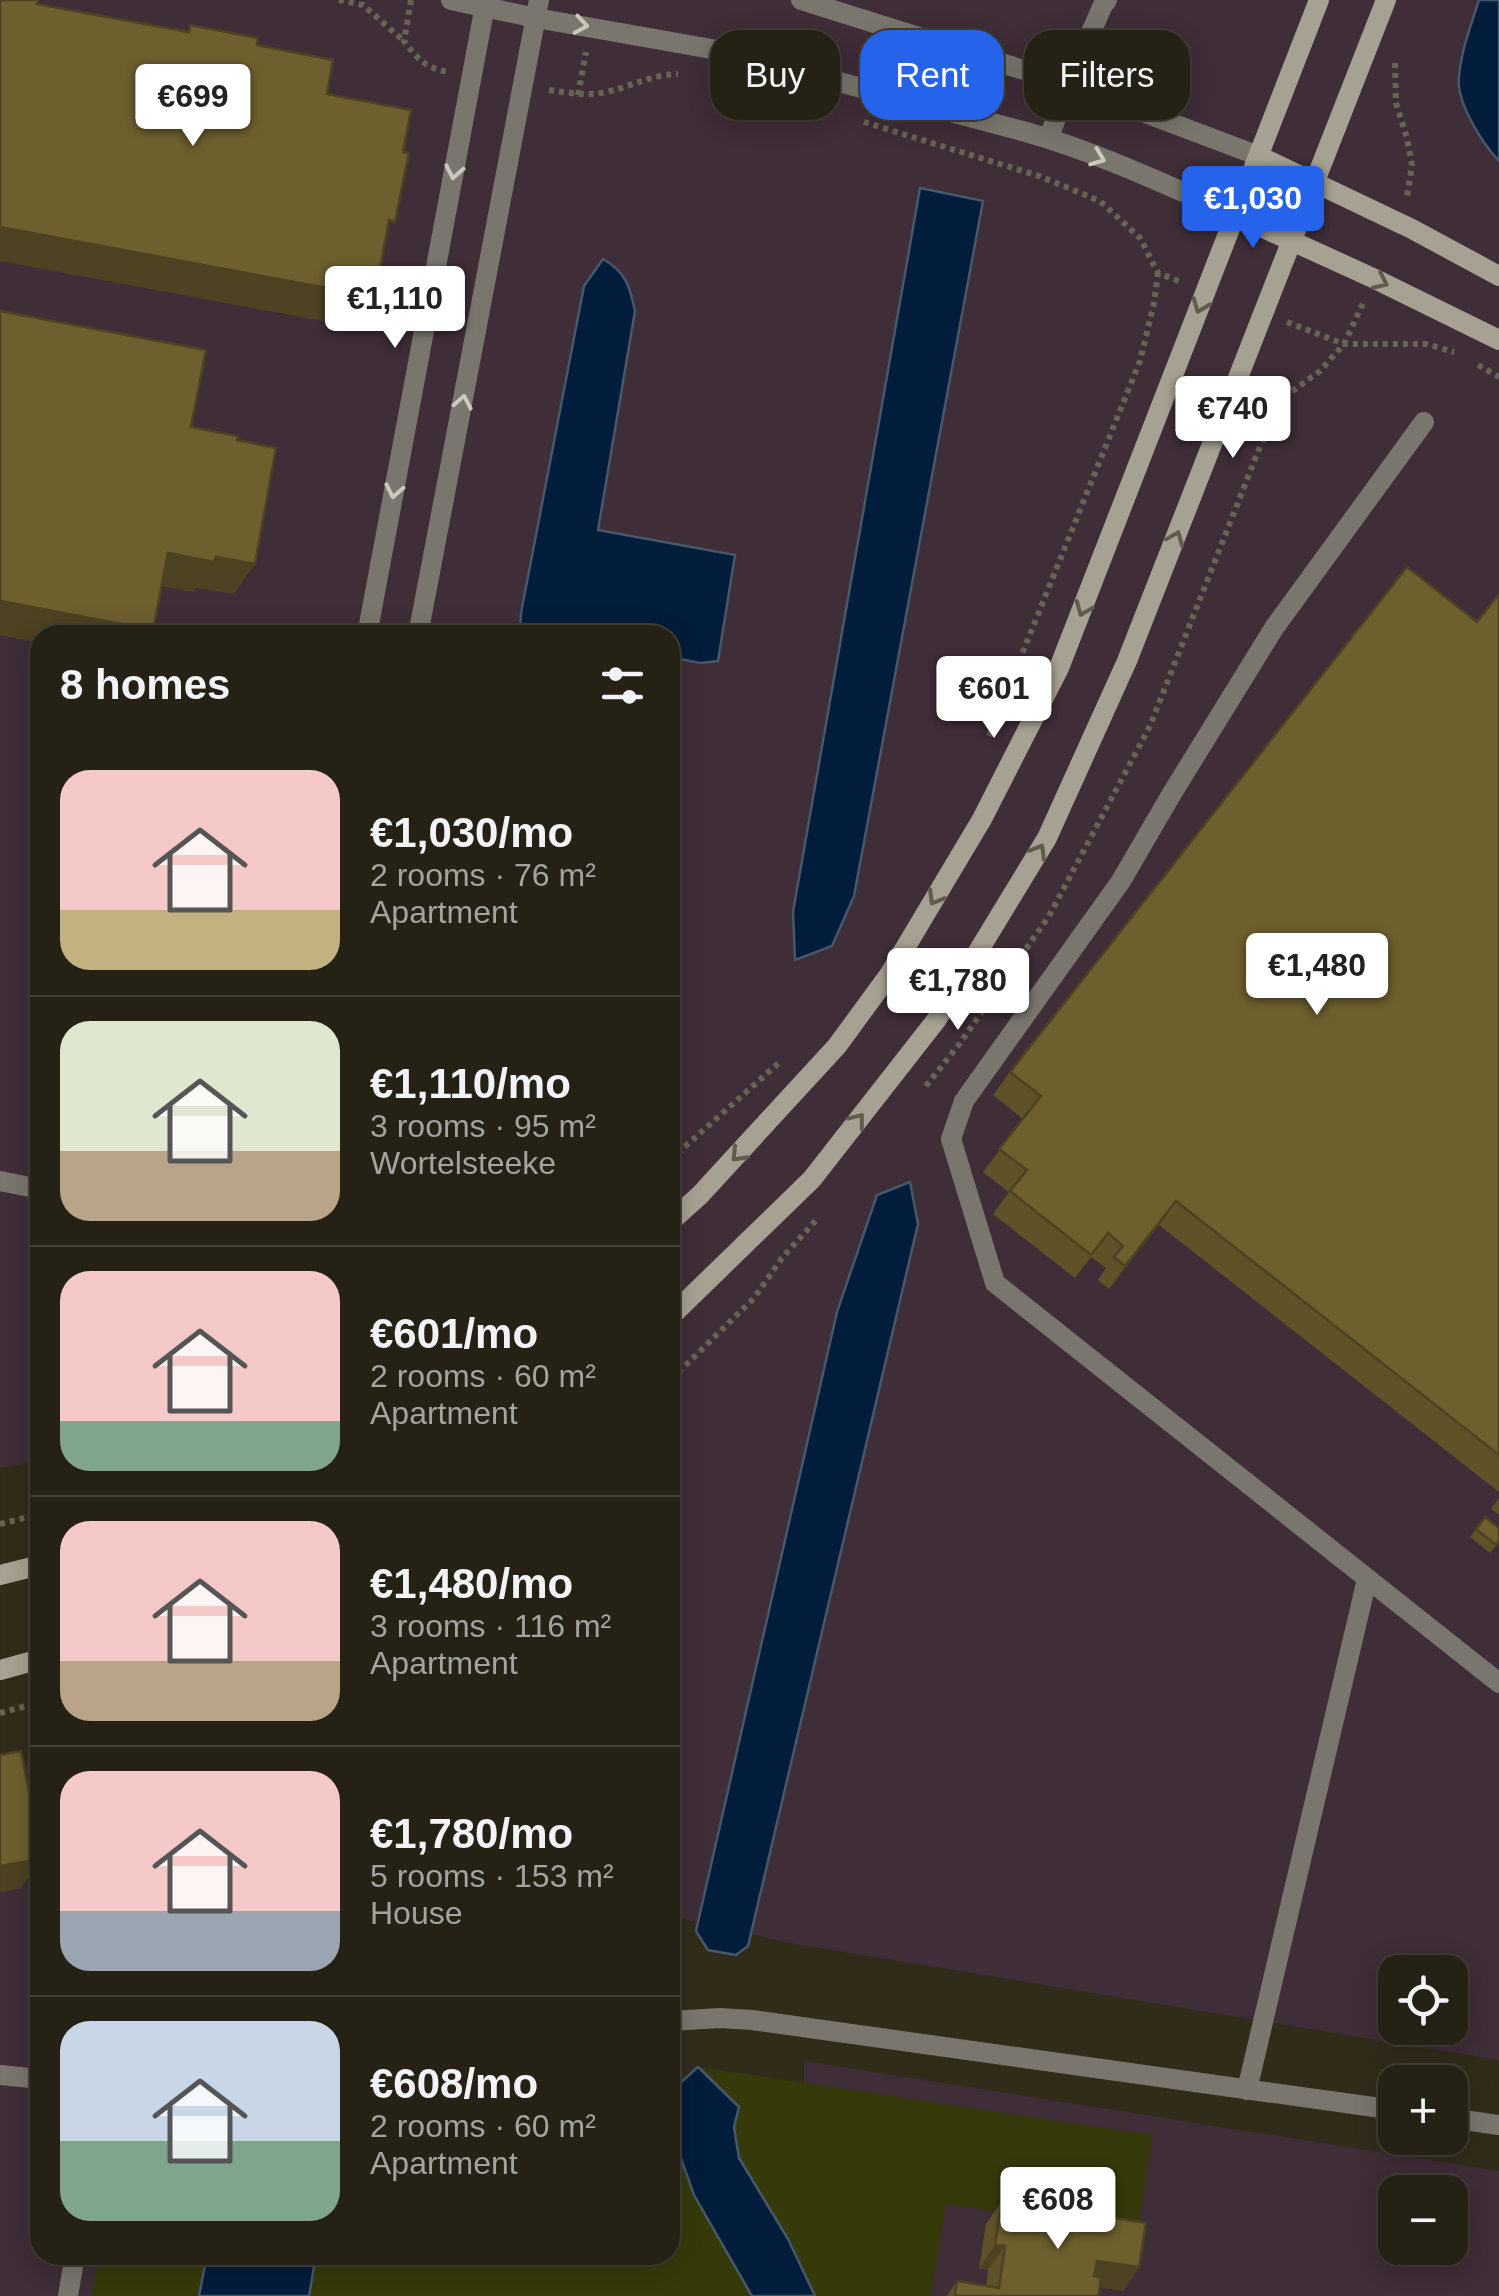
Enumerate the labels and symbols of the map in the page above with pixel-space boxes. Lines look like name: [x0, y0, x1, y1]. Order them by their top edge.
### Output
one-way arrow: [572, 14, 589, 35]
pin: €699: [134, 64, 252, 149]
one-way arrow: [1089, 146, 1106, 166]
one-way arrow: [444, 163, 465, 180]
pin: €1,030: [1172, 166, 1334, 251]
pin: €1,110: [314, 266, 476, 351]
one-way arrow: [1370, 270, 1388, 290]
one-way arrow: [1192, 296, 1212, 314]
pin: €740: [1174, 376, 1292, 461]
one-way arrow: [451, 394, 472, 411]
one-way arrow: [384, 483, 405, 499]
one-way arrow: [1164, 530, 1184, 548]
one-way arrow: [1074, 599, 1094, 617]
pin: €601: [935, 656, 1053, 741]
one-way arrow: [1027, 844, 1046, 862]
one-way arrow: [928, 887, 947, 905]
pin: €1,480: [1236, 933, 1398, 1018]
pin: €1,780: [877, 948, 1039, 1033]
one-way arrow: [846, 1114, 863, 1132]
one-way arrow: [732, 1143, 750, 1162]
pin: €608: [999, 2167, 1117, 2252]

